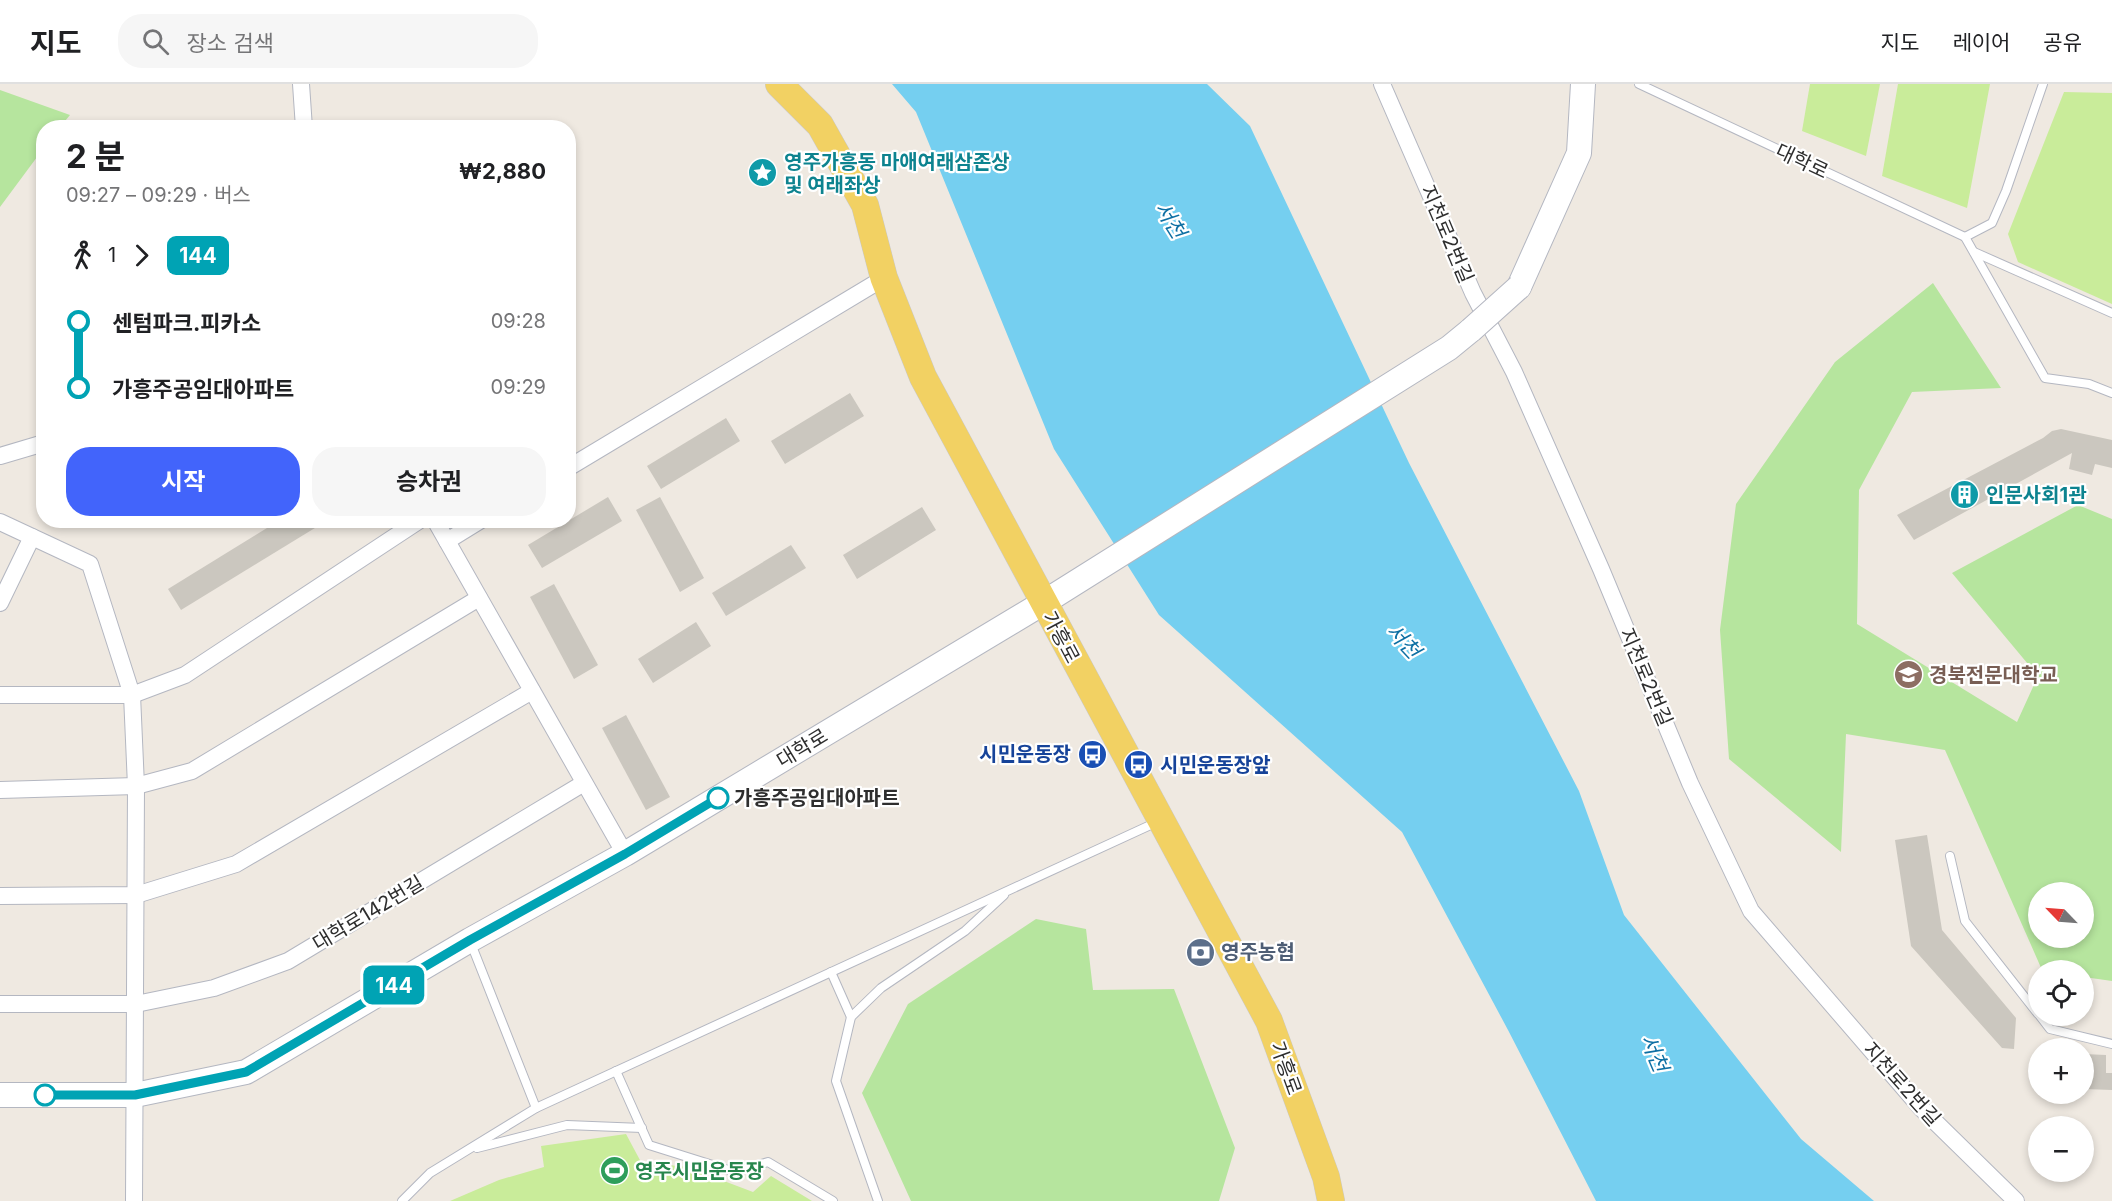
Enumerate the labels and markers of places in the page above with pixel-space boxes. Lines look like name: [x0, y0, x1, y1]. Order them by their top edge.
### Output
place label: 영주가흥동 마애여래삼존상 및 여래좌상: [784, 150, 1010, 197]
place icon: 영주가흥동 마애여래삼존상 및 여래좌상: [747, 157, 779, 189]
building icon: 인문사회1관: [1949, 479, 1981, 511]
place label: 인문사회1관: [1986, 483, 2087, 507]
school or university icon: 경북전문대학교: [1892, 659, 1924, 691]
place label: 경북전문대학교: [1929, 663, 2058, 687]
bus stop icon: 시민운동장: [1076, 738, 1108, 770]
place label: 시민운동장: [979, 742, 1071, 766]
bus stop icon: 시민운동장앞: [1123, 749, 1155, 781]
place label: 시민운동장앞: [1160, 753, 1271, 777]
place label: 가흥주공임대아파트: [734, 786, 900, 810]
marker: 가흥주공임대아파트: [707, 787, 729, 809]
bank icon: 영주농협: [1184, 936, 1216, 968]
place label: 영주농협: [1221, 940, 1295, 964]
unlabelled marker: [34, 1084, 56, 1106]
sports icon: 영주시민운동장: [598, 1155, 630, 1187]
place label: 영주시민운동장: [635, 1159, 764, 1183]

